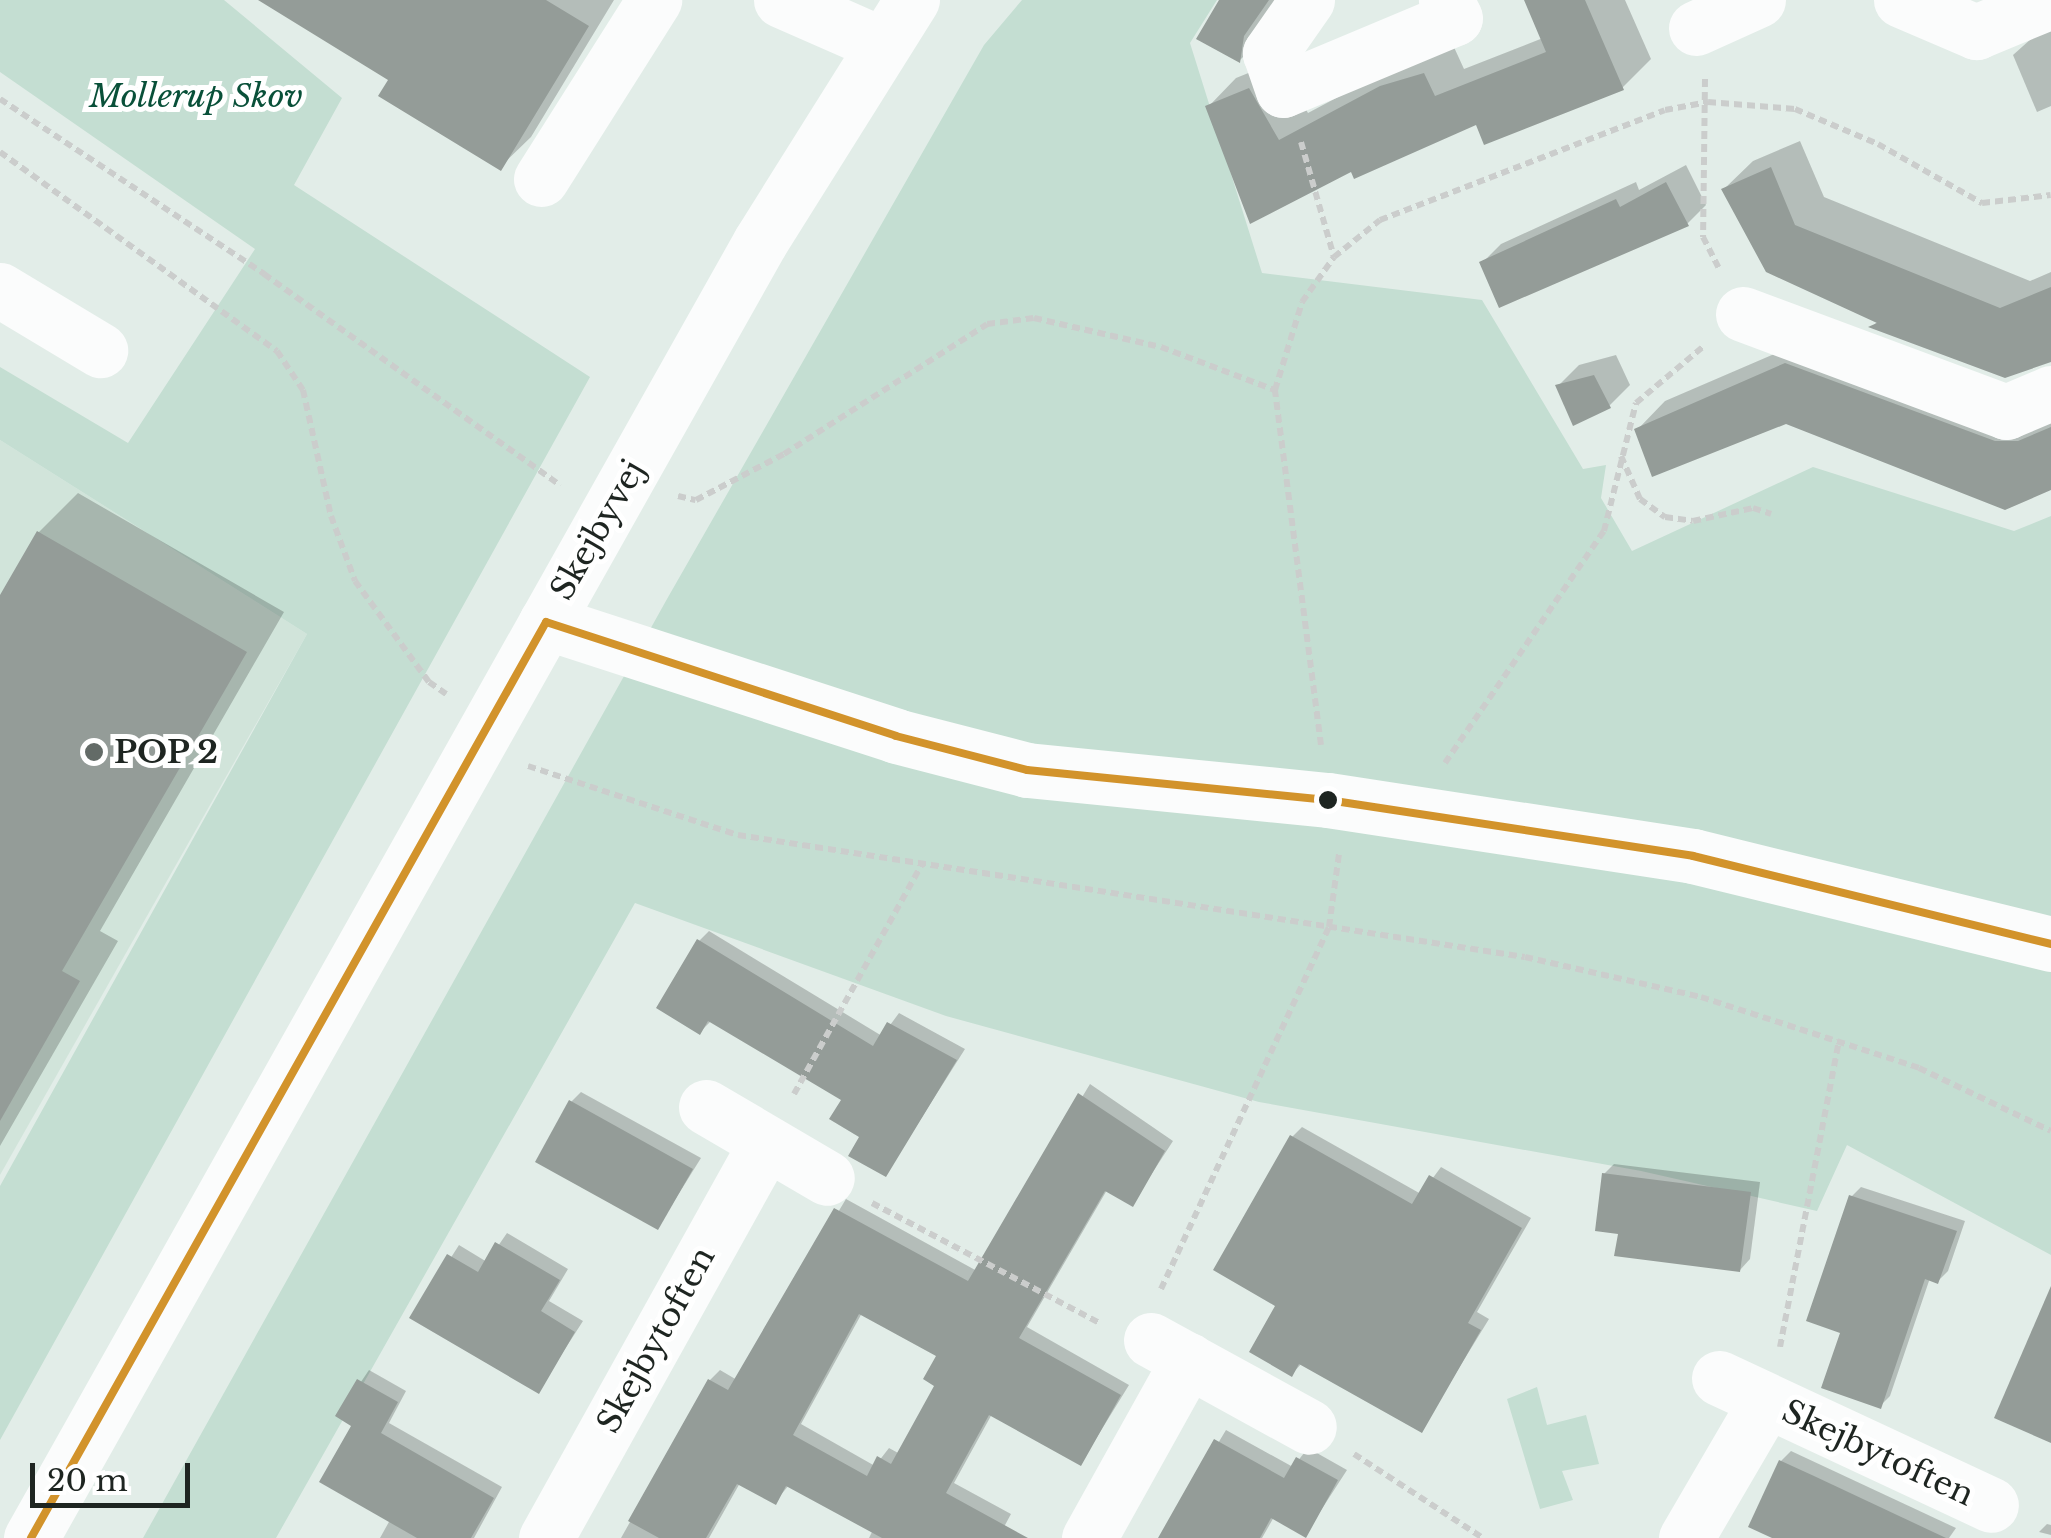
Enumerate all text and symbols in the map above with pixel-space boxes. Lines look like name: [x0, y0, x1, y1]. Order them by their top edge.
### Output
park label: Mollerup Skov: [89, 77, 303, 115]
street label: Skejbyvej: [543, 453, 653, 607]
place label: POP 2: [114, 733, 219, 771]
marker: POP 2: [83, 741, 105, 763]
unlabelled marker: [1318, 790, 1338, 810]
street label: Skejbytoften: [589, 1240, 723, 1440]
street label: Skejbytoften: [1776, 1392, 1980, 1514]
scale bar: [35, 1443, 195, 1505]
text: 20 m: [47, 1462, 128, 1499]

